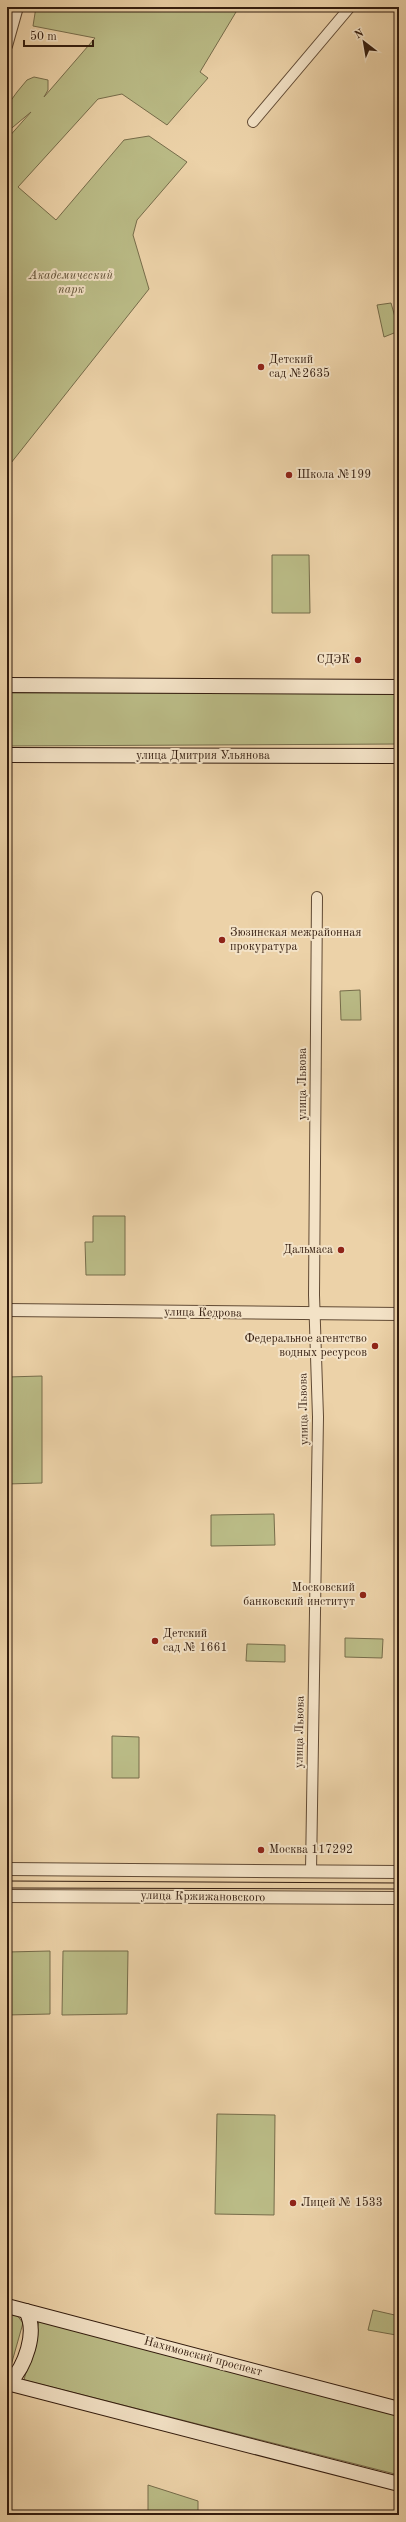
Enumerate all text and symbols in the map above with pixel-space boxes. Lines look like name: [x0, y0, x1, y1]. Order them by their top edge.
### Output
scale bar: [24, 22, 93, 48]
north arrow: [344, 22, 384, 62]
text: N: [353, 28, 367, 42]
text: 50 m: [30, 30, 57, 43]
park label: Академический парк: [28, 270, 113, 296]
place label: Детский сад №2635: [269, 354, 330, 380]
marker: Детский сад №2635: [256, 362, 266, 372]
place label: Школа №199: [297, 469, 371, 481]
marker: Школа №199: [284, 470, 294, 480]
place label: СДЭК: [317, 654, 350, 666]
marker: СДЭК: [353, 655, 363, 665]
street label: улица Дмитрия Ульянова: [136, 750, 270, 762]
place label: Зюзинская межрайонная прокуратура: [230, 927, 361, 953]
marker: Зюзинская межрайонная прокуратура: [217, 935, 227, 945]
street label: улица Львова: [297, 1048, 309, 1120]
place label: Дальмаса: [283, 1244, 333, 1256]
marker: Дальмаса: [336, 1245, 346, 1255]
street label: улица Кедрова: [164, 1306, 242, 1320]
place label: Федеральное агентство водных ресурсов: [245, 1333, 367, 1359]
marker: Федеральное агентство водных ресурсов: [370, 1341, 380, 1351]
street label: улица Львова: [297, 1373, 311, 1445]
place label: Московский банковский институт: [243, 1582, 355, 1608]
marker: Московский банковский институт: [358, 1590, 368, 1600]
place label: Детский сад № 1661: [163, 1628, 227, 1654]
marker: Детский сад № 1661: [150, 1636, 160, 1646]
street label: улица Львова: [293, 1696, 307, 1768]
place label: Москва 117292: [269, 1844, 353, 1856]
marker: Москва 117292: [256, 1845, 266, 1855]
street label: улица Кржижановского: [141, 1890, 265, 1904]
place label: Лицей № 1533: [301, 2196, 383, 2209]
marker: Лицей № 1533: [288, 2198, 298, 2208]
street label: Нахимовский проспект: [143, 2335, 264, 2379]

